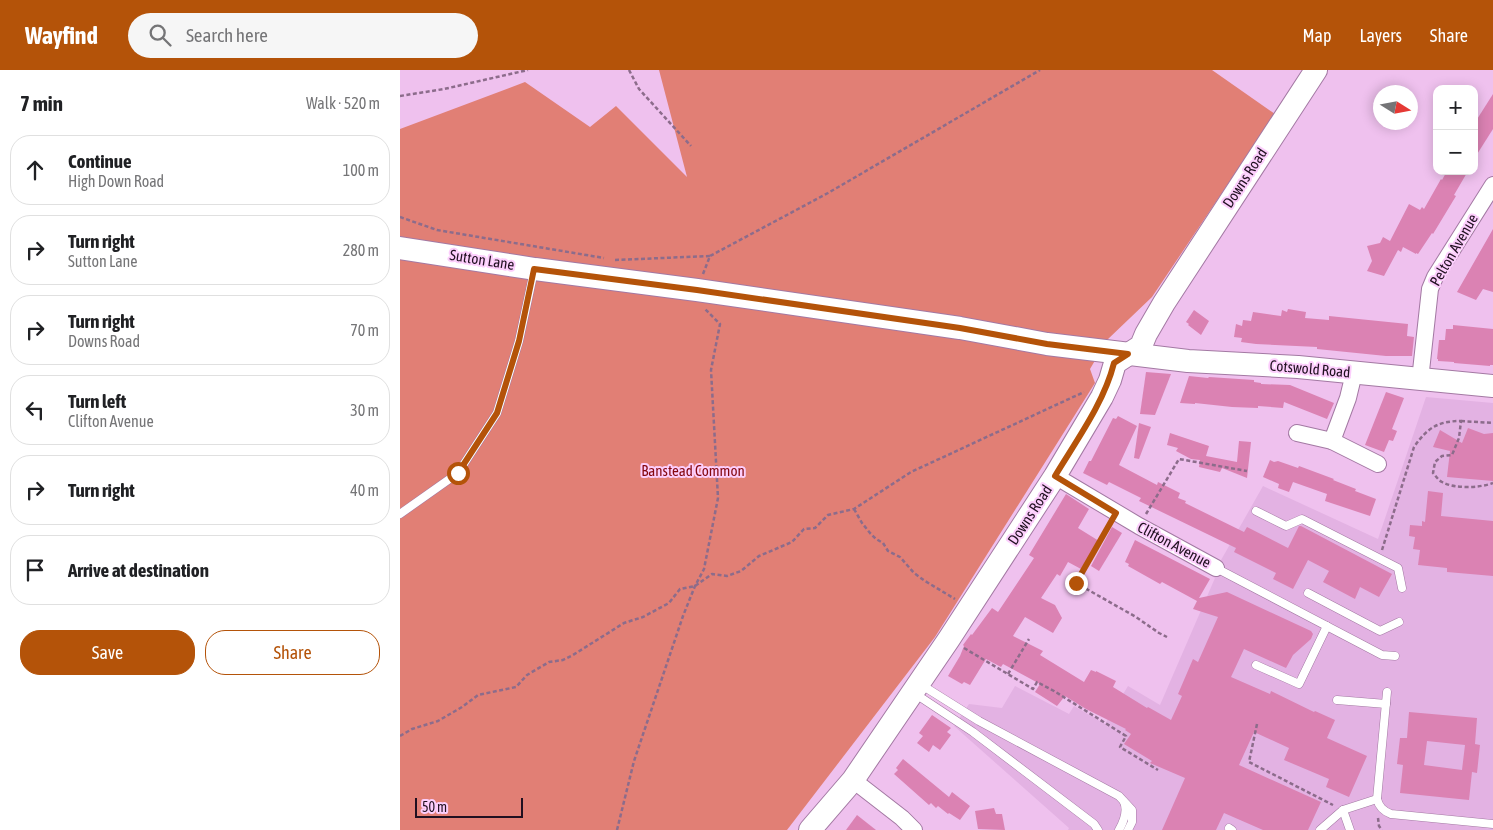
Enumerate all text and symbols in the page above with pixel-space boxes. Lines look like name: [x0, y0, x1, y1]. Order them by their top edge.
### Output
search box: [128, 13, 478, 58]
icon: search: [146, 21, 174, 49]
text: Wayfind: [25, 22, 98, 49]
text: Search here: [186, 24, 268, 46]
text: Map: [1302, 25, 1331, 46]
text: Layers: [1359, 25, 1402, 46]
text: Share: [1430, 25, 1468, 46]
north arrow: [1373, 85, 1418, 130]
map controls: [1433, 85, 1478, 175]
button: +: [1433, 85, 1478, 130]
text: 7 min: [20, 91, 63, 115]
text: Walk · 520 m: [306, 94, 380, 112]
button: −: [1433, 130, 1478, 175]
street label: Downs Road: [1219, 145, 1270, 211]
text: Continue: [68, 150, 132, 172]
icon: ahead: [21, 156, 49, 184]
text: 100 m: [343, 161, 379, 179]
text: High Down Road: [68, 172, 164, 190]
street label: Pelton Avenue: [1426, 211, 1481, 289]
text: Turn right: [68, 230, 135, 252]
icon: right: [21, 236, 49, 264]
text: 280 m: [343, 241, 379, 259]
street label: Sutton Lane: [449, 246, 516, 273]
text: Sutton Lane: [68, 252, 138, 270]
text: Turn right: [68, 310, 135, 332]
icon: right: [21, 316, 49, 344]
text: 70 m: [350, 321, 379, 339]
text: Downs Road: [68, 332, 140, 350]
street label: Cotswold Road: [1269, 357, 1351, 380]
text: Turn left: [68, 390, 126, 412]
icon: left: [21, 396, 49, 424]
text: 30 m: [350, 401, 379, 419]
text: Clifton Avenue: [68, 412, 154, 430]
route start: [447, 462, 470, 485]
park label: Banstead Common: [641, 462, 745, 479]
icon: right: [21, 476, 49, 504]
text: Turn right: [68, 479, 135, 501]
text: 40 m: [350, 481, 379, 499]
street label: Downs Road: [1004, 482, 1055, 548]
street label: Clifton Avenue: [1135, 518, 1214, 571]
icon: arrive: [21, 556, 49, 584]
text: Arrive at destination: [68, 559, 209, 581]
route end: [1065, 572, 1088, 595]
button: Save: [20, 630, 195, 675]
button: Share: [205, 630, 380, 675]
scale bar: [415, 795, 522, 818]
text: 50 m: [422, 799, 447, 815]

